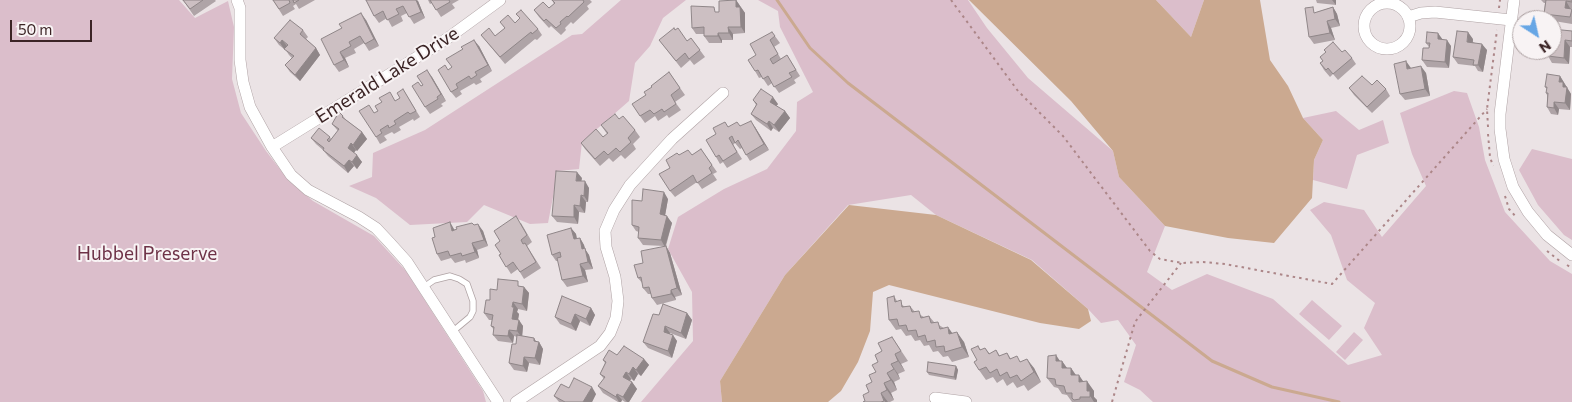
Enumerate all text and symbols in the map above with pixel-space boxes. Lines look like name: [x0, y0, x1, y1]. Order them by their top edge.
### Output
scale bar: [12, 10, 95, 42]
north arrow: [1512, 10, 1562, 60]
text: 50 m: [18, 20, 52, 38]
street label: Emerald Lake Drive: [311, 22, 463, 128]
text: N: [1536, 37, 1554, 57]
park label: Hubbel Preserve: [77, 243, 217, 265]

